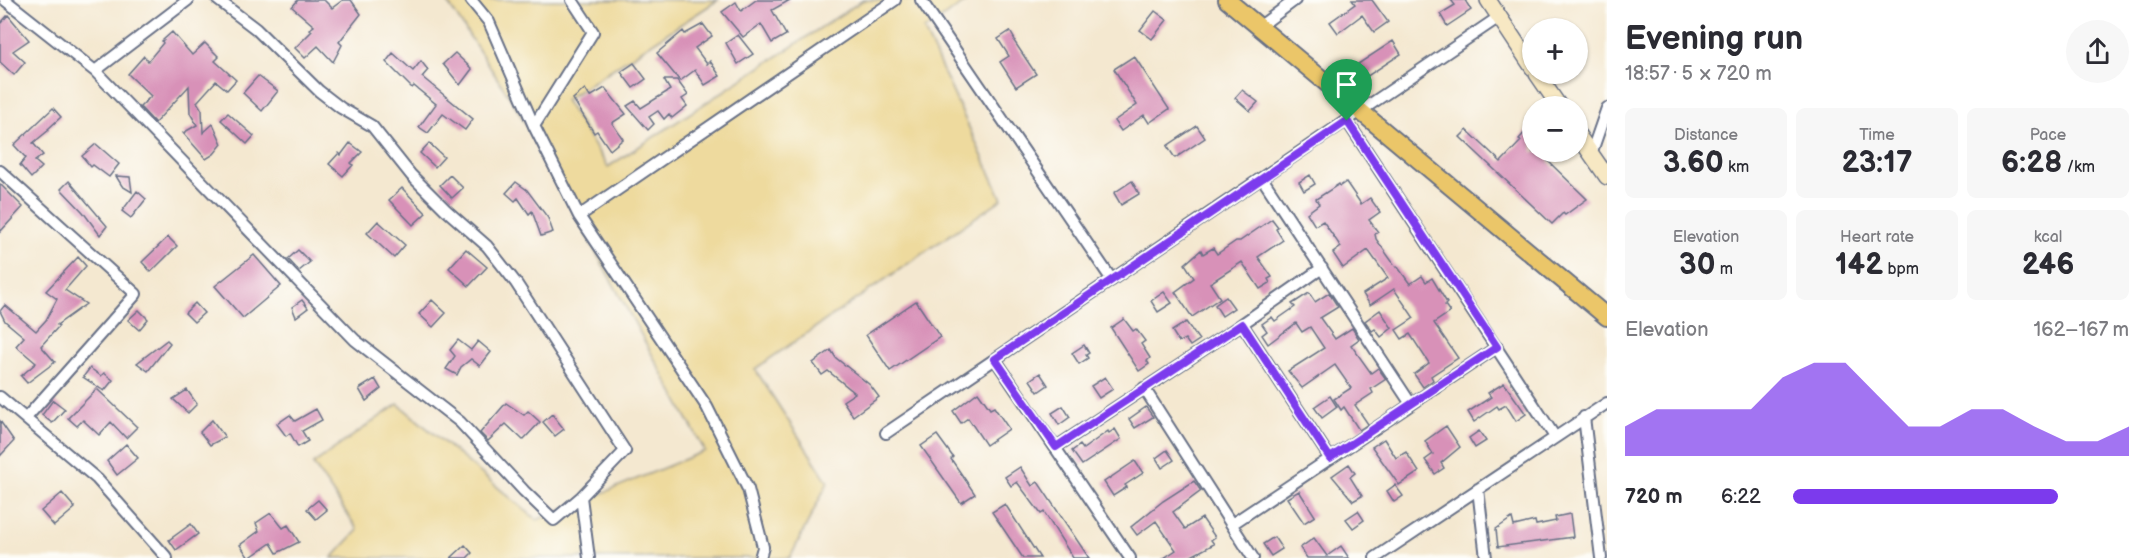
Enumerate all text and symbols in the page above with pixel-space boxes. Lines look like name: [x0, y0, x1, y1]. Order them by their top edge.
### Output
map controls: [1522, 18, 1588, 162]
button: +: [1522, 18, 1588, 84]
text: Evening run: [1625, 19, 1803, 59]
button: share: [2066, 20, 2129, 83]
pin: [1321, 59, 1372, 121]
text: 18:57 · 5 × 720 m: [1625, 62, 1772, 86]
icon: arrive: [1330, 68, 1363, 101]
button: −: [1522, 96, 1588, 162]
text: Distance: [1674, 126, 1738, 145]
text: Time: [1859, 126, 1895, 145]
text: Pace: [2030, 126, 2066, 145]
text: 3.60: [1663, 145, 1724, 181]
text: 23:17: [1841, 145, 1913, 181]
text: 6:28: [2001, 145, 2062, 181]
text: km: [1724, 158, 1749, 177]
text: /km: [2062, 158, 2095, 177]
text: Elevation: [1673, 228, 1739, 247]
text: Heart rate: [1840, 228, 1914, 247]
text: kcal: [2034, 228, 2062, 247]
text: 30: [1679, 247, 1715, 283]
text: 142: [1835, 247, 1883, 283]
text: 246: [2022, 247, 2074, 283]
text: m: [1715, 260, 1733, 279]
text: bpm: [1883, 260, 1919, 279]
text: Elevation: [1625, 318, 1708, 342]
text: 162–167 m: [2034, 318, 2129, 342]
text: 720 m: [1625, 485, 1683, 509]
text: 6:22: [1721, 485, 1761, 509]

